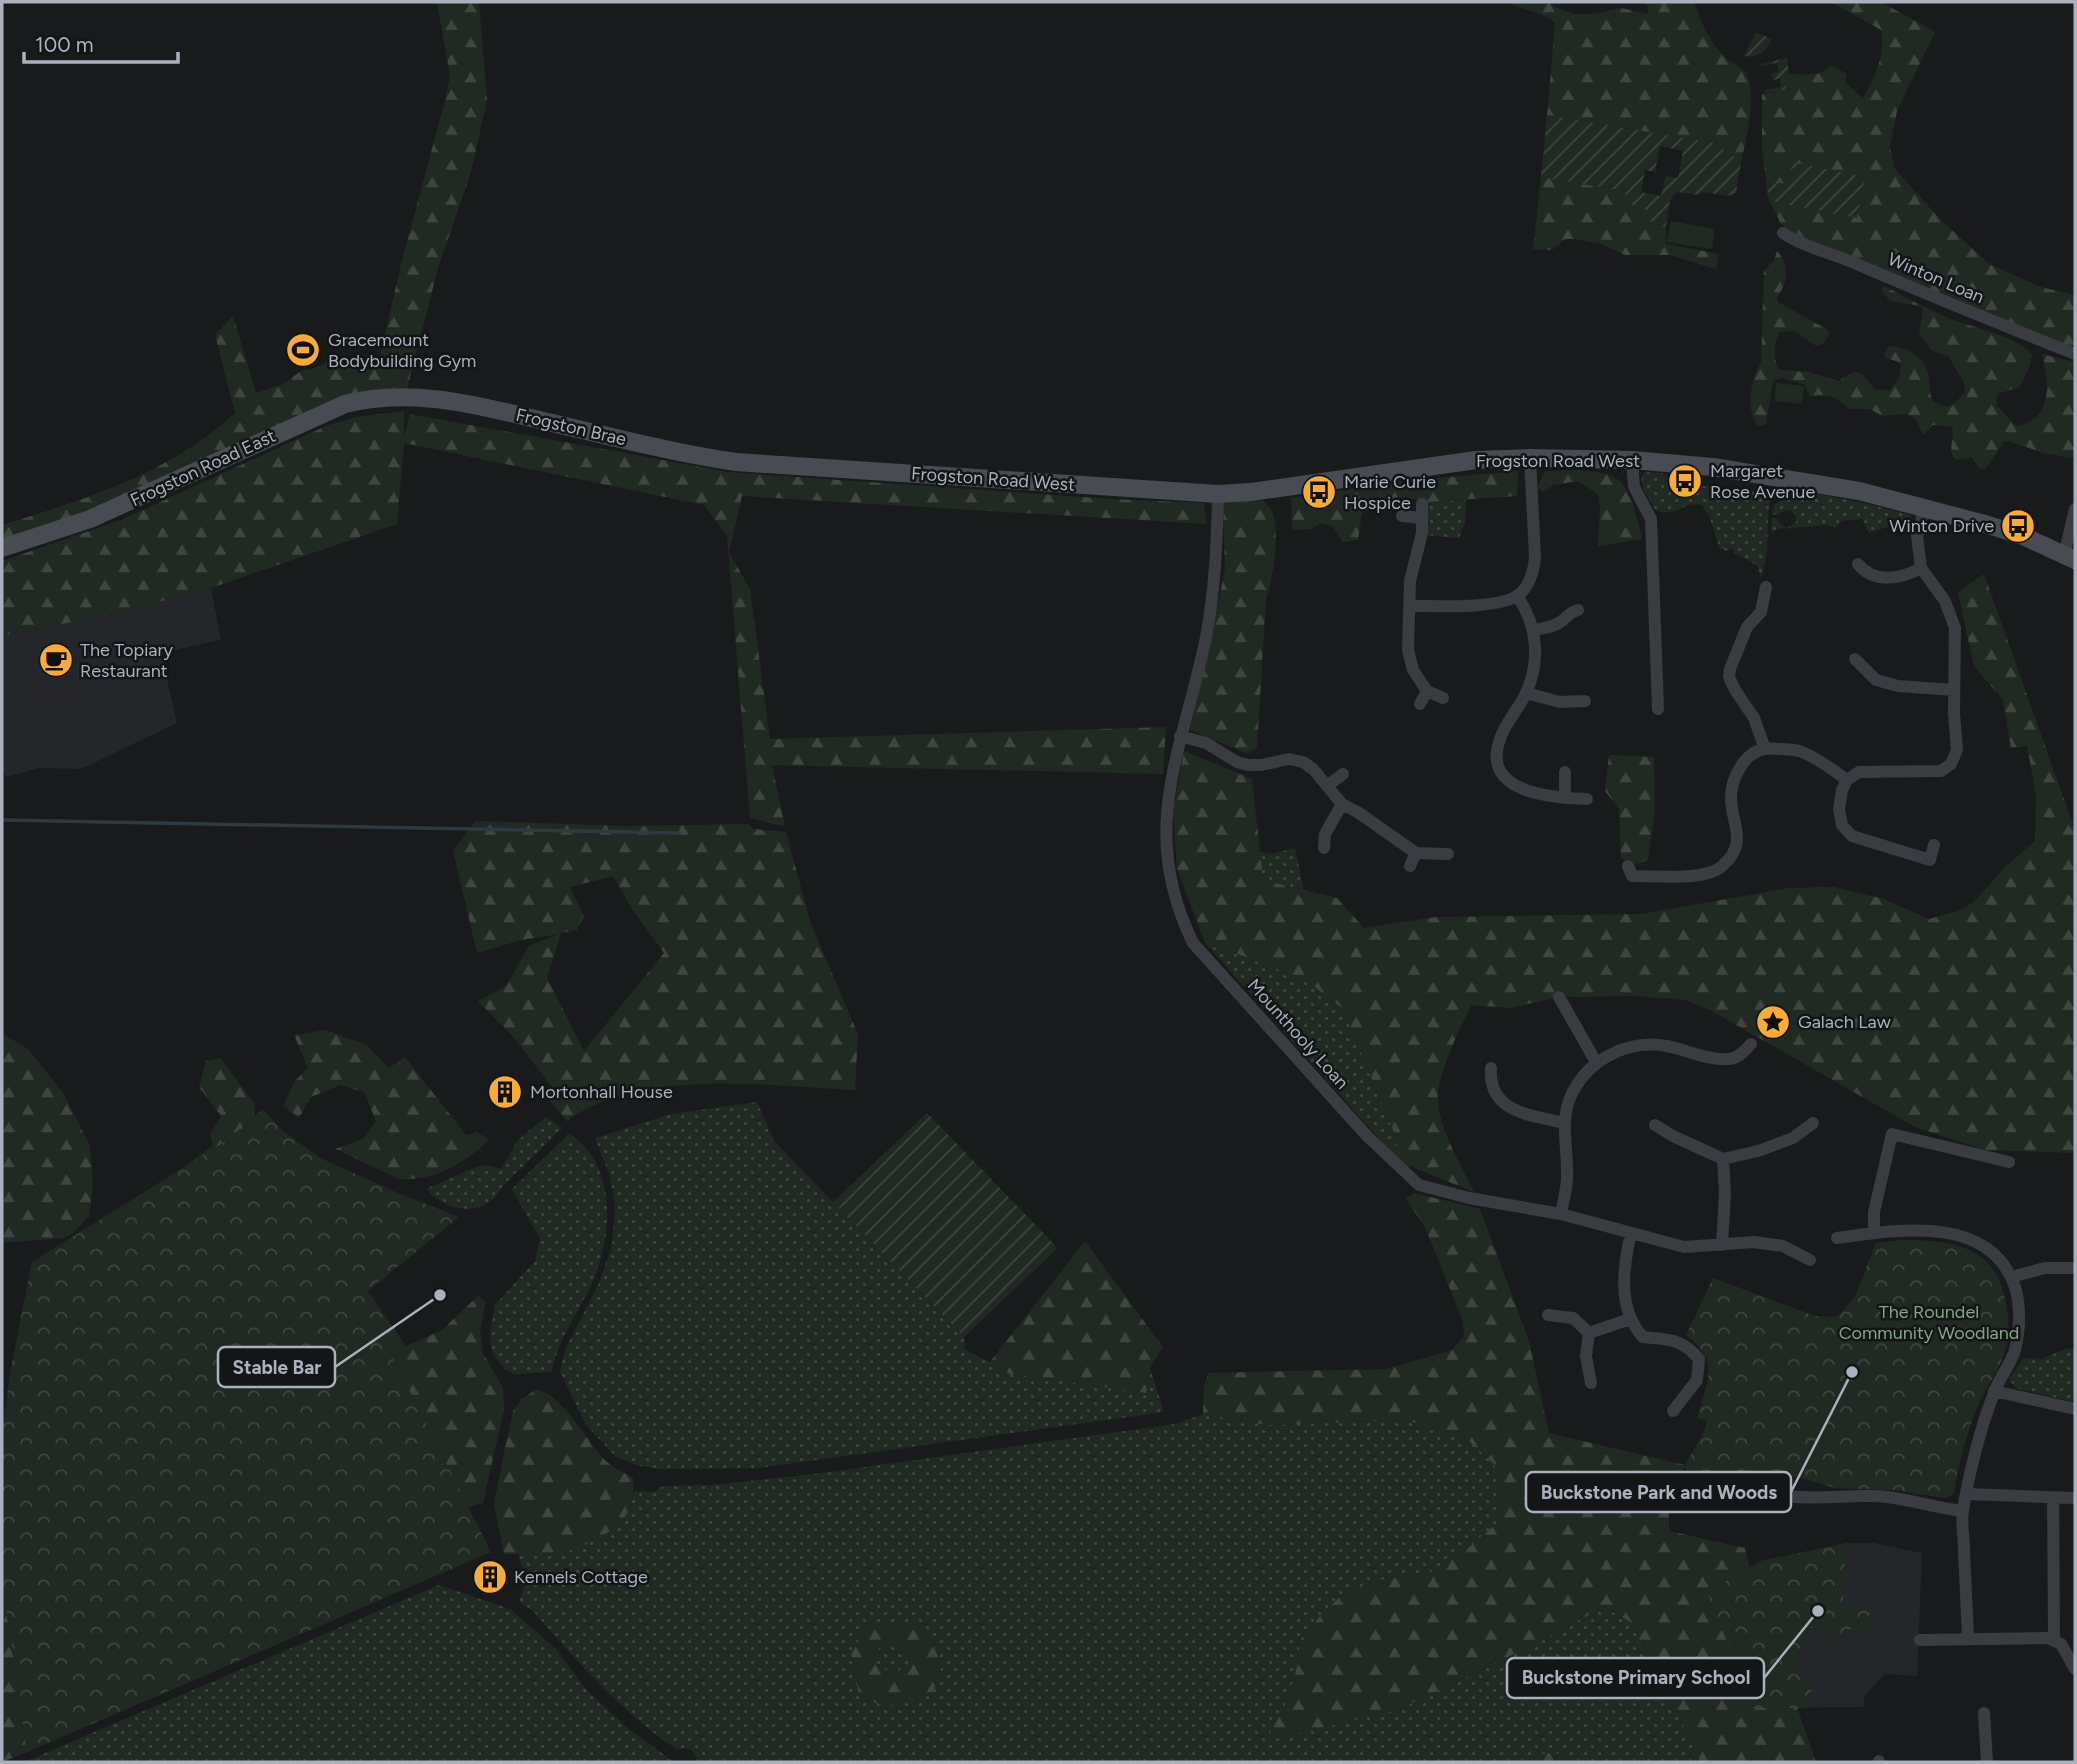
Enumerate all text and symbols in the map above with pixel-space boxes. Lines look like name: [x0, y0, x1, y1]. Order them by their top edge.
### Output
scale bar: [24, 21, 178, 65]
text: 100 m: [35, 32, 94, 57]
street label: Winton Loan: [1885, 248, 1987, 308]
place label: Gracemount Bodybuilding Gym: [328, 329, 476, 372]
sports icon: Gracemount Bodybuilding Gym: [284, 331, 322, 369]
street label: Frogston Brae: [514, 404, 629, 450]
street label: Frogston Road East: [127, 425, 279, 511]
street label: Frogston Road West: [1476, 450, 1640, 472]
place label: Margaret Rose Avenue: [1710, 460, 1815, 503]
street label: Frogston Road West: [910, 462, 1076, 496]
bus stop icon: Margaret Rose Avenue: [1666, 462, 1704, 500]
place label: Marie Curie Hospice: [1344, 471, 1436, 514]
bus stop icon: Marie Curie Hospice: [1300, 473, 1338, 511]
bus stop icon: Winton Drive: [1999, 507, 2037, 545]
place label: Winton Drive: [1889, 515, 1994, 537]
place label: The Topiary Restaurant: [80, 639, 174, 682]
cafe icon: The Topiary Restaurant: [37, 641, 75, 679]
street label: Mounthooly Loan: [1243, 974, 1353, 1094]
place icon: Galach Law: [1754, 1003, 1792, 1041]
place label: Galach Law: [1798, 1011, 1891, 1033]
building icon: Mortonhall House: [486, 1073, 524, 1111]
place label: Mortonhall House: [530, 1081, 673, 1103]
park label: The Roundel Community Woodland: [1839, 1301, 2019, 1344]
callout: Stable Bar: [218, 1347, 335, 1387]
text: Stable Bar: [232, 1356, 322, 1379]
callout: Buckstone Park and Woods: [1526, 1472, 1791, 1512]
text: Buckstone Park and Woods: [1541, 1481, 1777, 1504]
building icon: Kennels Cottage: [471, 1558, 509, 1596]
place label: Kennels Cottage: [514, 1566, 648, 1588]
callout: Buckstone Primary School: [1507, 1658, 1764, 1698]
text: Buckstone Primary School: [1522, 1666, 1750, 1689]

